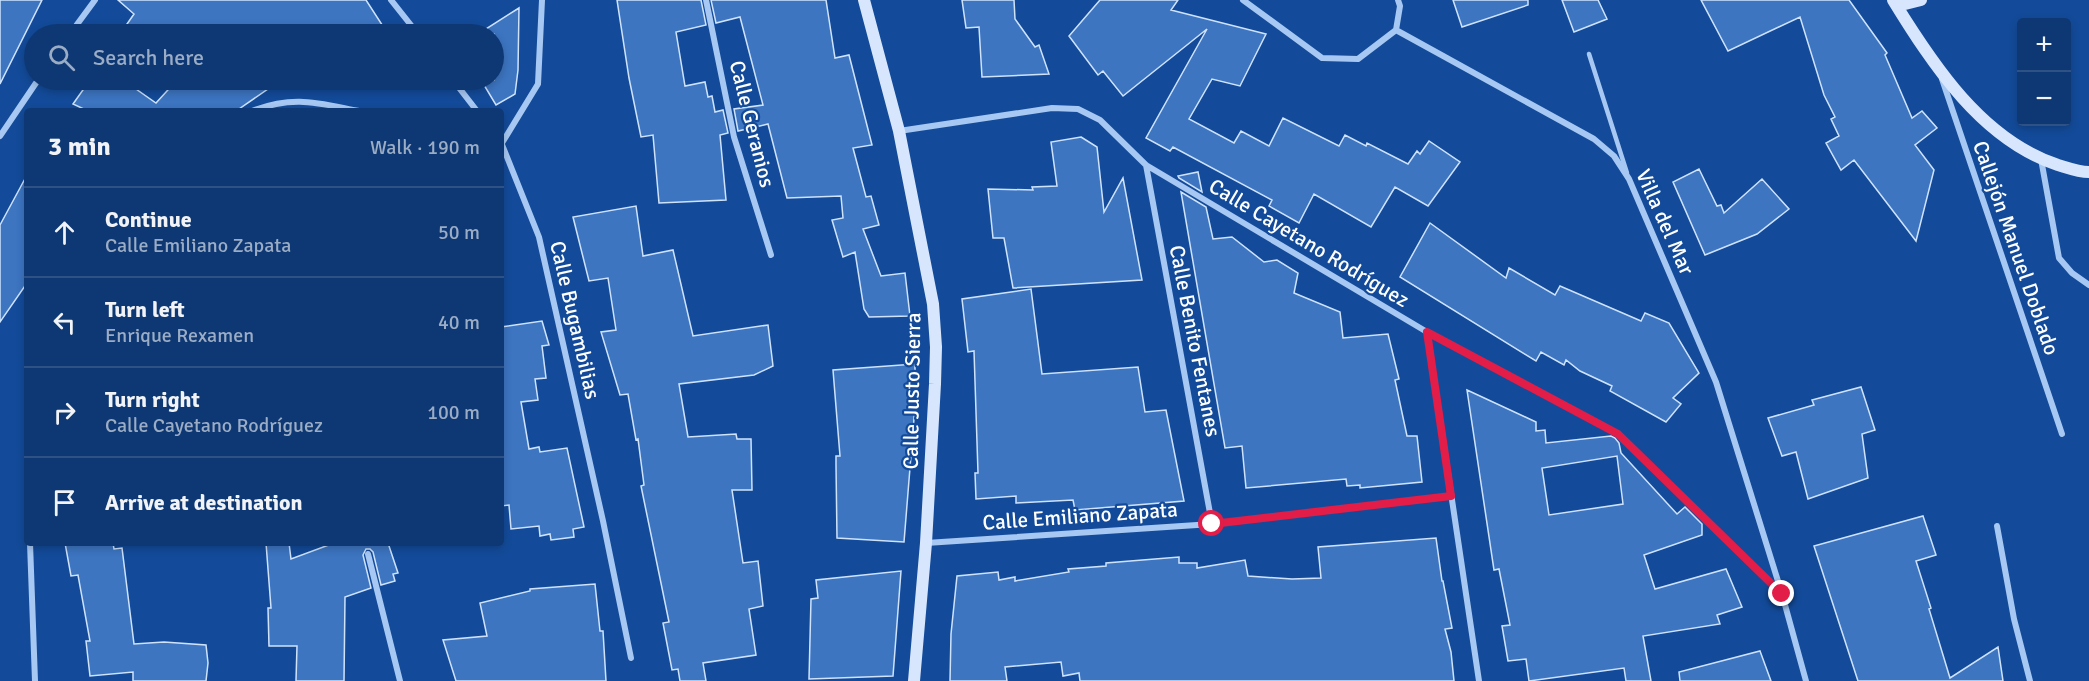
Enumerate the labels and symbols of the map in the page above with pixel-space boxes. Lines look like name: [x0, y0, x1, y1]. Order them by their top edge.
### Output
street label: Calle Geranios: [724, 58, 780, 190]
street label: Callejón Manuel Doblado: [1967, 138, 2065, 358]
street label: Villa del Mar: [1630, 165, 1700, 279]
street label: Calle Cayetano Rodríguez: [1204, 173, 1414, 313]
street label: Calle Bugambilias: [544, 239, 606, 401]
street label: Calle Benito Fentanes: [1164, 243, 1226, 439]
street label: Calle Justo Sierra: [898, 312, 926, 470]
street label: Calle Emiliano Zapata: [982, 496, 1178, 536]
route start: [1198, 510, 1224, 536]
route end: [1768, 580, 1794, 606]

